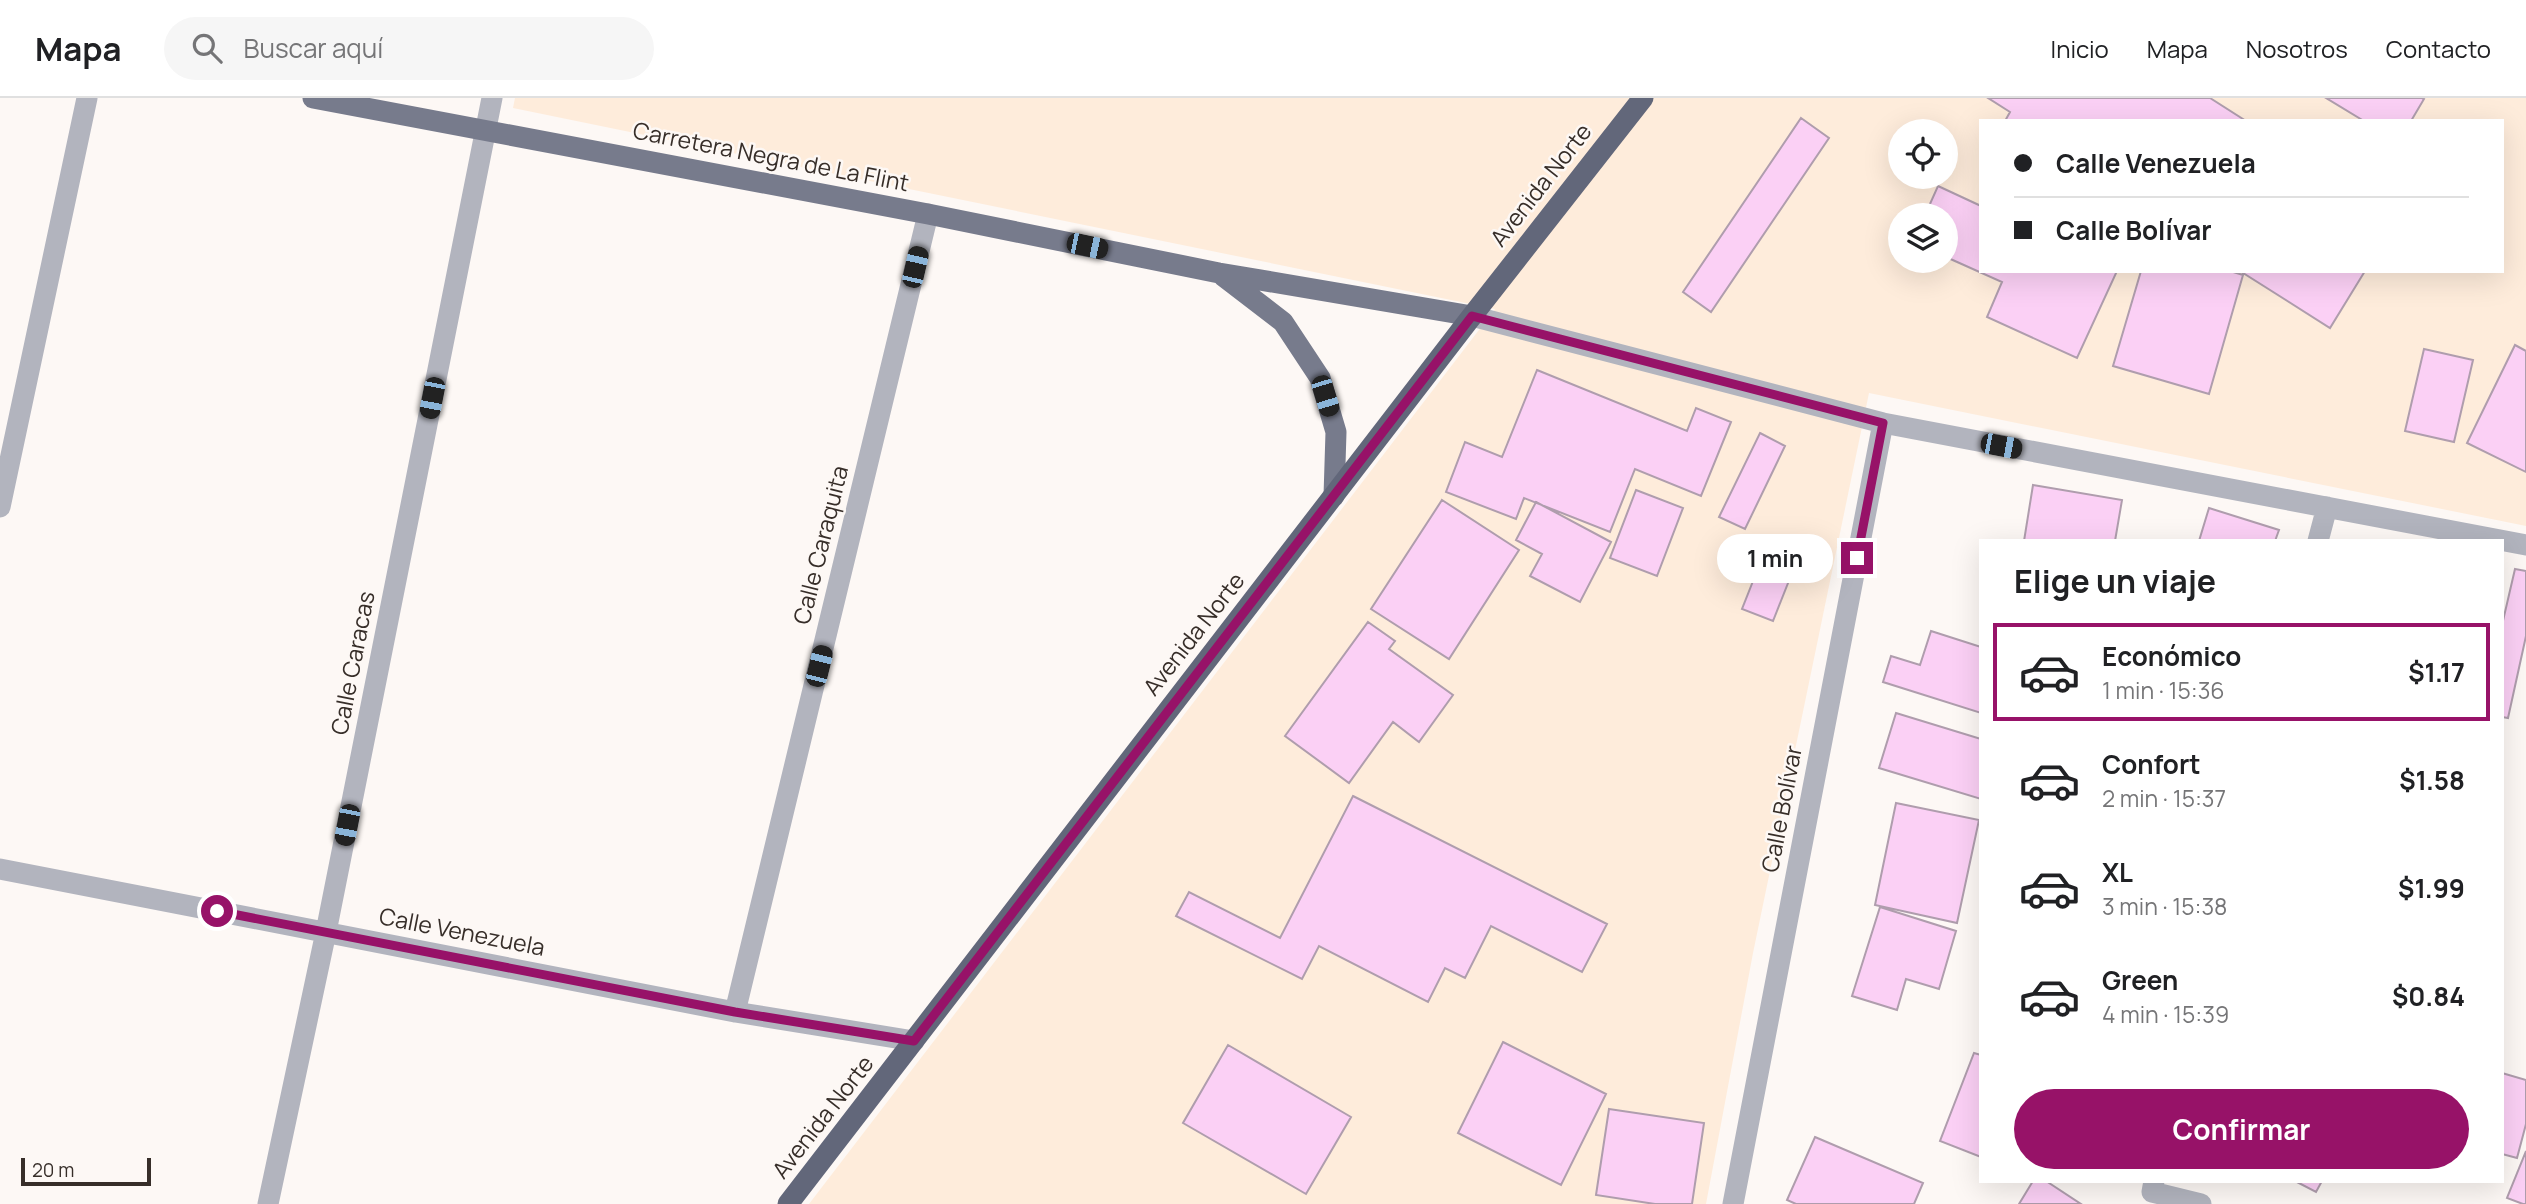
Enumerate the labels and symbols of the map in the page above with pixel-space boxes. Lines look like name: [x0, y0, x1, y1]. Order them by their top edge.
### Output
street label: Carretera Negra de La Flint: [630, 114, 912, 198]
street label: Avenida Norte: [1482, 116, 1598, 252]
car: [1065, 231, 1110, 261]
car: [901, 244, 930, 290]
car: [1309, 373, 1342, 419]
car: [418, 375, 447, 421]
car: [1979, 432, 2024, 460]
street label: Calle Caraquita: [785, 462, 855, 627]
callout: 1 min: [1717, 533, 1832, 582]
route end: [1841, 542, 1873, 574]
street label: Avenida Norte: [1135, 565, 1251, 701]
street label: Calle Caracas: [322, 588, 382, 737]
car: [804, 643, 835, 689]
street label: Calle Bolívar: [1753, 743, 1809, 875]
car: [333, 802, 362, 848]
route start: [201, 895, 233, 927]
street label: Calle Venezuela: [377, 899, 548, 963]
street label: Avenida Norte: [764, 1048, 880, 1184]
scale bar: [21, 1155, 150, 1187]

